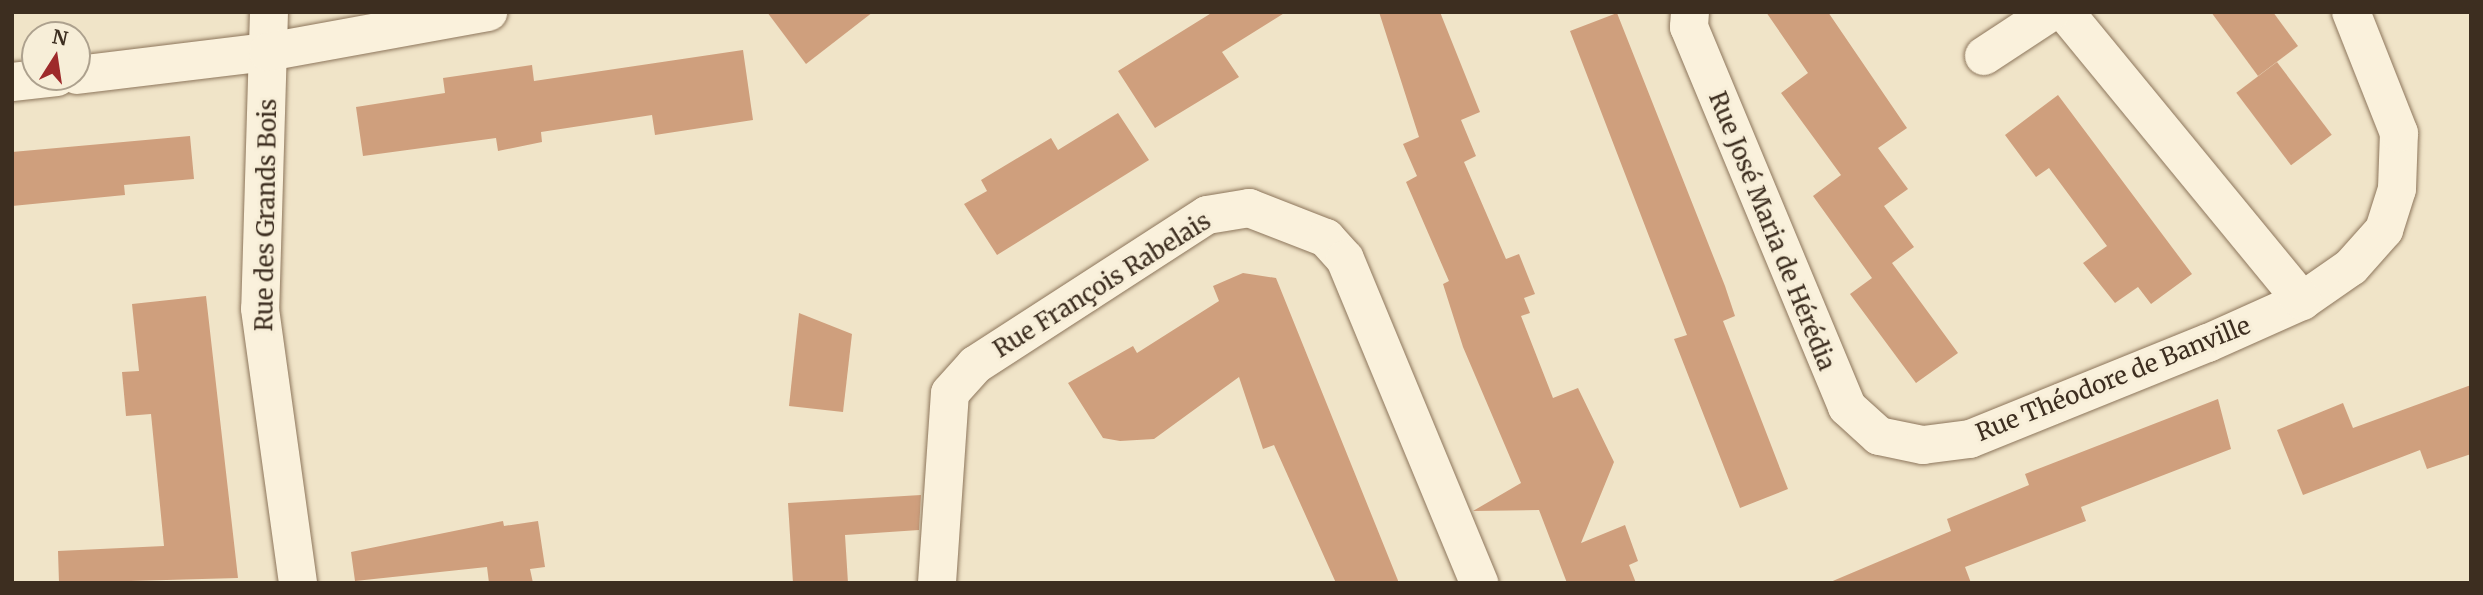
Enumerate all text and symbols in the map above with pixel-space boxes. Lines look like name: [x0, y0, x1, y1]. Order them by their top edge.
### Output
north arrow: [21, 21, 91, 91]
text: N: [50, 24, 70, 51]
street label: Rue José Maria de Hérédia: [1703, 87, 1841, 375]
street label: Rue des Grands Bois: [250, 98, 282, 332]
street label: Rue François Rabelais: [988, 206, 1216, 364]
street label: Rue Théodore de Banville: [1972, 311, 2254, 447]

